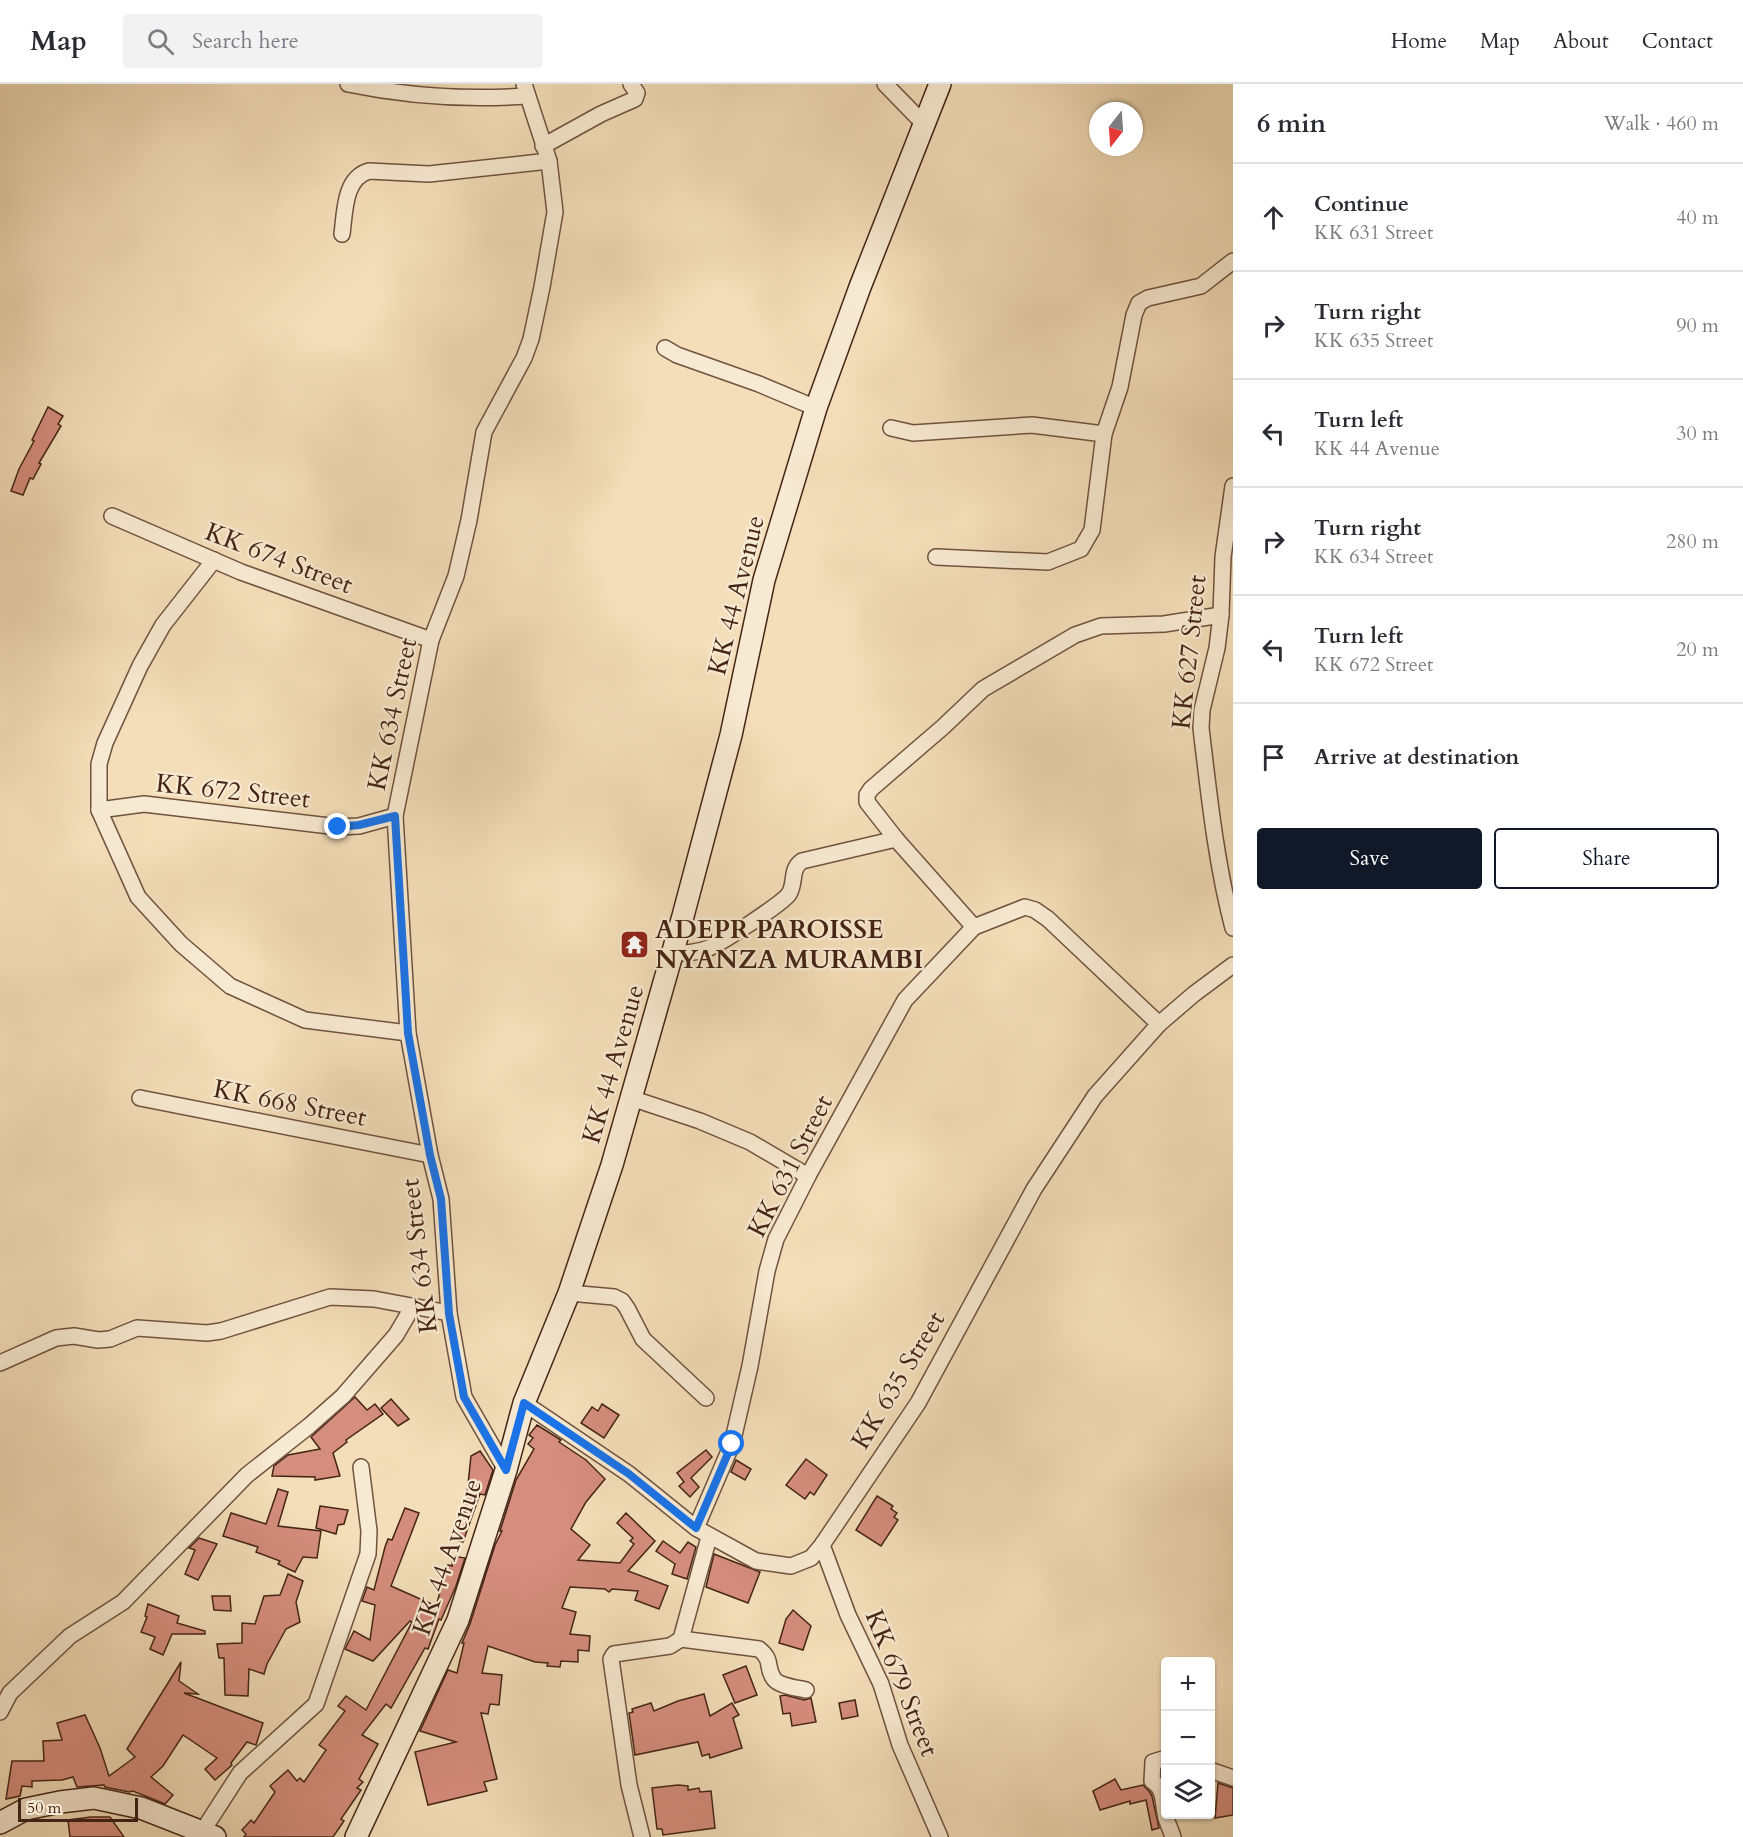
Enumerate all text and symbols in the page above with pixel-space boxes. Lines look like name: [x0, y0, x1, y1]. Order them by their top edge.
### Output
search box: [123, 14, 543, 68]
text: Map: [30, 22, 87, 60]
icon: search: [144, 25, 177, 58]
text: Search here: [192, 26, 299, 56]
text: Home: [1391, 27, 1447, 56]
text: Map: [1480, 27, 1520, 56]
text: About: [1553, 27, 1609, 56]
text: Contact: [1642, 27, 1713, 56]
north arrow: [1089, 102, 1143, 156]
text: 6 min: [1257, 106, 1326, 141]
text: Walk · 460 m: [1604, 110, 1719, 137]
text: Continue: [1314, 189, 1409, 219]
icon: ahead: [1257, 201, 1290, 234]
text: 40 m: [1676, 204, 1719, 231]
text: KK 631 Street: [1314, 219, 1433, 246]
text: Turn right: [1314, 297, 1421, 327]
icon: right: [1257, 309, 1290, 342]
text: 90 m: [1676, 312, 1719, 339]
text: KK 635 Street: [1314, 327, 1433, 354]
text: Turn left: [1314, 405, 1403, 435]
icon: left: [1257, 417, 1290, 450]
text: 30 m: [1676, 420, 1719, 447]
text: KK 44 Avenue: [1314, 435, 1440, 462]
street label: KK 44 Avenue: [699, 511, 773, 679]
text: Turn right: [1314, 513, 1421, 543]
street label: KK 674 Street: [200, 514, 358, 602]
icon: right: [1257, 525, 1290, 558]
text: 280 m: [1666, 528, 1719, 555]
text: KK 634 Street: [1314, 543, 1433, 570]
street label: KK 627 Street: [1163, 573, 1215, 731]
text: Turn left: [1314, 621, 1403, 651]
icon: left: [1257, 633, 1290, 666]
street label: KK 634 Street: [359, 634, 425, 794]
text: 20 m: [1676, 636, 1719, 663]
text: KK 672 Street: [1314, 651, 1433, 678]
icon: arrive: [1257, 741, 1290, 774]
text: Arrive at destination: [1314, 742, 1519, 772]
street label: KK 672 Street: [154, 765, 312, 817]
route end: [324, 813, 350, 839]
button: Save: [1257, 828, 1482, 889]
button: Share: [1494, 828, 1719, 889]
place label: ADEPR PAROISSE NYANZA MURAMBI: [655, 912, 923, 977]
temple icon: ADEPR PAROISSE NYANZA MURAMBI: [618, 928, 650, 960]
street label: KK 44 Avenue: [574, 981, 652, 1147]
street label: KK 668 Street: [211, 1071, 369, 1135]
street label: KK 631 Street: [739, 1089, 841, 1243]
street label: KK 634 Street: [392, 1177, 446, 1335]
street label: KK 635 Street: [843, 1304, 953, 1456]
route start: [718, 1430, 744, 1456]
street label: KK 44 Avenue: [404, 1474, 490, 1640]
street label: KK 679 Street: [857, 1605, 947, 1761]
map controls: [1161, 1657, 1215, 1819]
button: +: [1161, 1657, 1215, 1711]
button: −: [1161, 1711, 1215, 1765]
button: layers: [1161, 1765, 1215, 1819]
scale bar: [18, 1795, 138, 1822]
text: 50 m: [27, 1797, 61, 1819]

